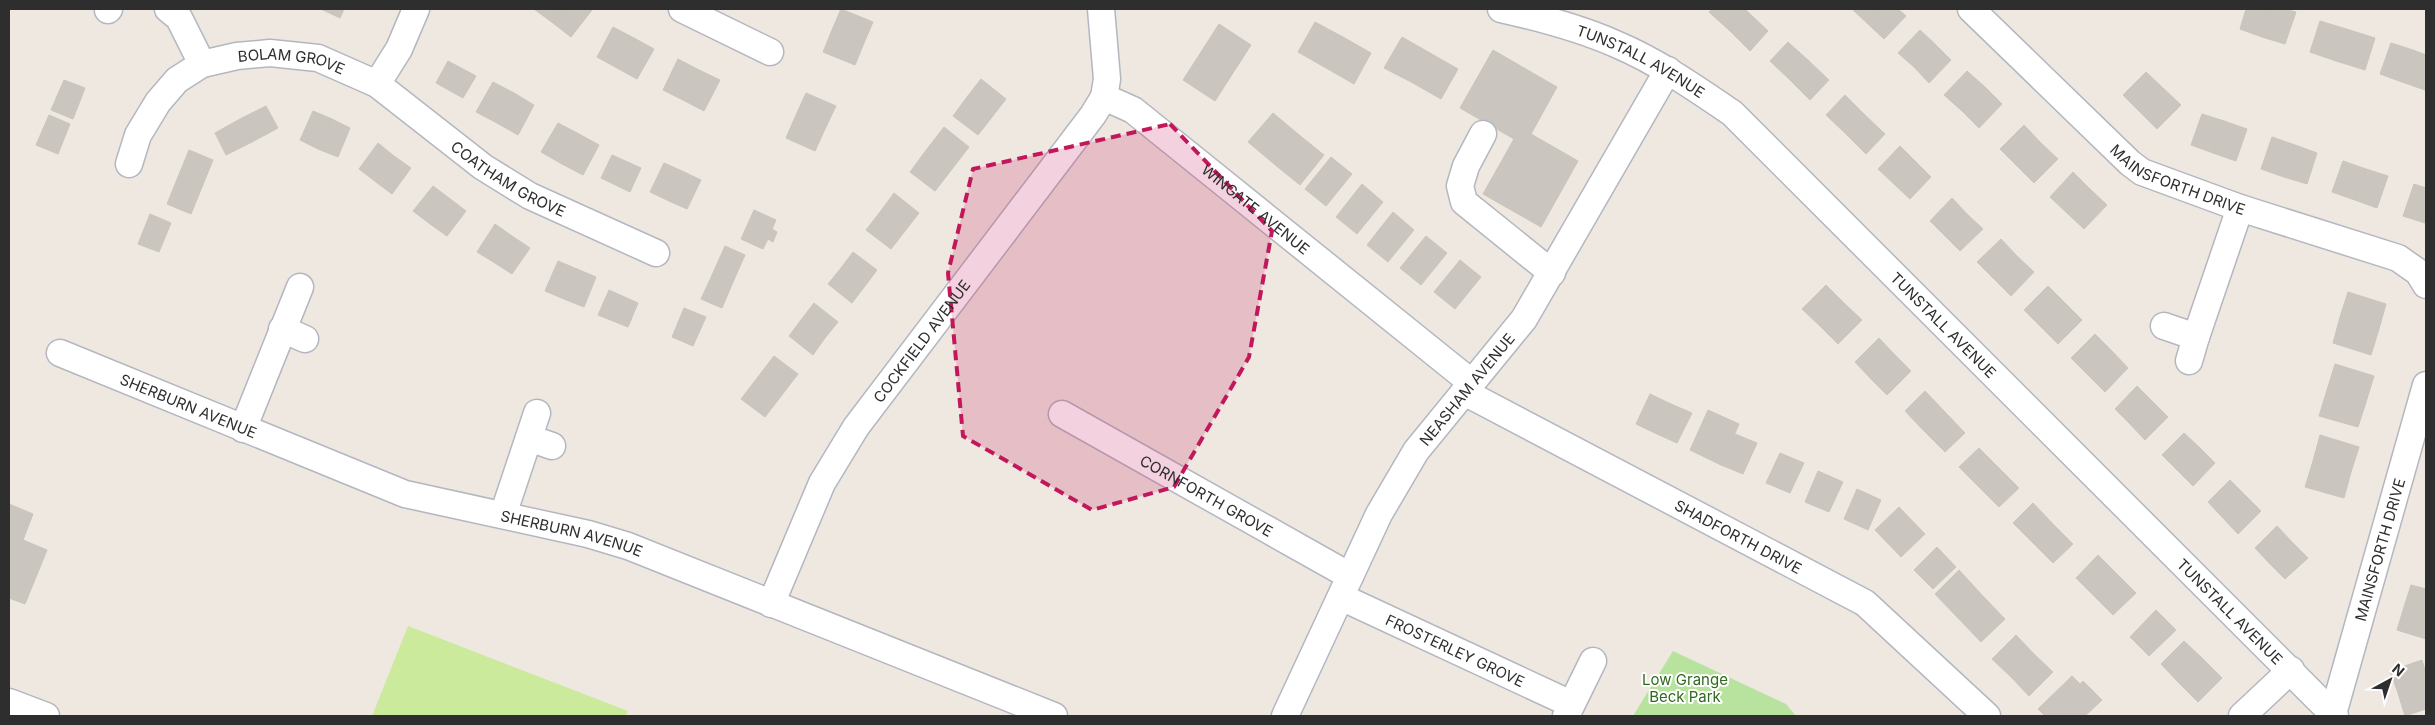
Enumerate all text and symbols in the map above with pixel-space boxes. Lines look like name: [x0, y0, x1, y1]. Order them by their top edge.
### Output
street label: TUNSTALL AVENUE: [1574, 20, 1709, 102]
street label: BOLAM GROVE: [237, 43, 348, 78]
street label: COATHAM GROVE: [447, 136, 569, 220]
street label: MAINSFORTH DRIVE: [2107, 140, 2248, 219]
street label: WINGATE AVENUE: [1198, 160, 1314, 258]
street label: TUNSTALL AVENUE: [1887, 268, 2001, 382]
street label: COCKFIELD AVENUE: [869, 276, 974, 406]
street label: NEASHAM AVENUE: [1415, 329, 1518, 449]
street label: SHERBURN AVENUE: [118, 369, 260, 442]
street label: CORNFORTH GROVE: [1137, 450, 1277, 540]
street label: MAINSFORTH DRIVE: [2350, 476, 2409, 623]
street label: SHADFORTH DRIVE: [1672, 495, 1805, 578]
street label: SHERBURN AVENUE: [499, 506, 646, 560]
street label: TUNSTALL AVENUE: [2173, 554, 2287, 668]
street label: FROSTERLEY GROVE: [1383, 610, 1528, 691]
north arrow: [2365, 655, 2415, 705]
text: N: [2389, 660, 2408, 680]
park label: Low Grange Beck Park: [1642, 670, 1728, 706]

